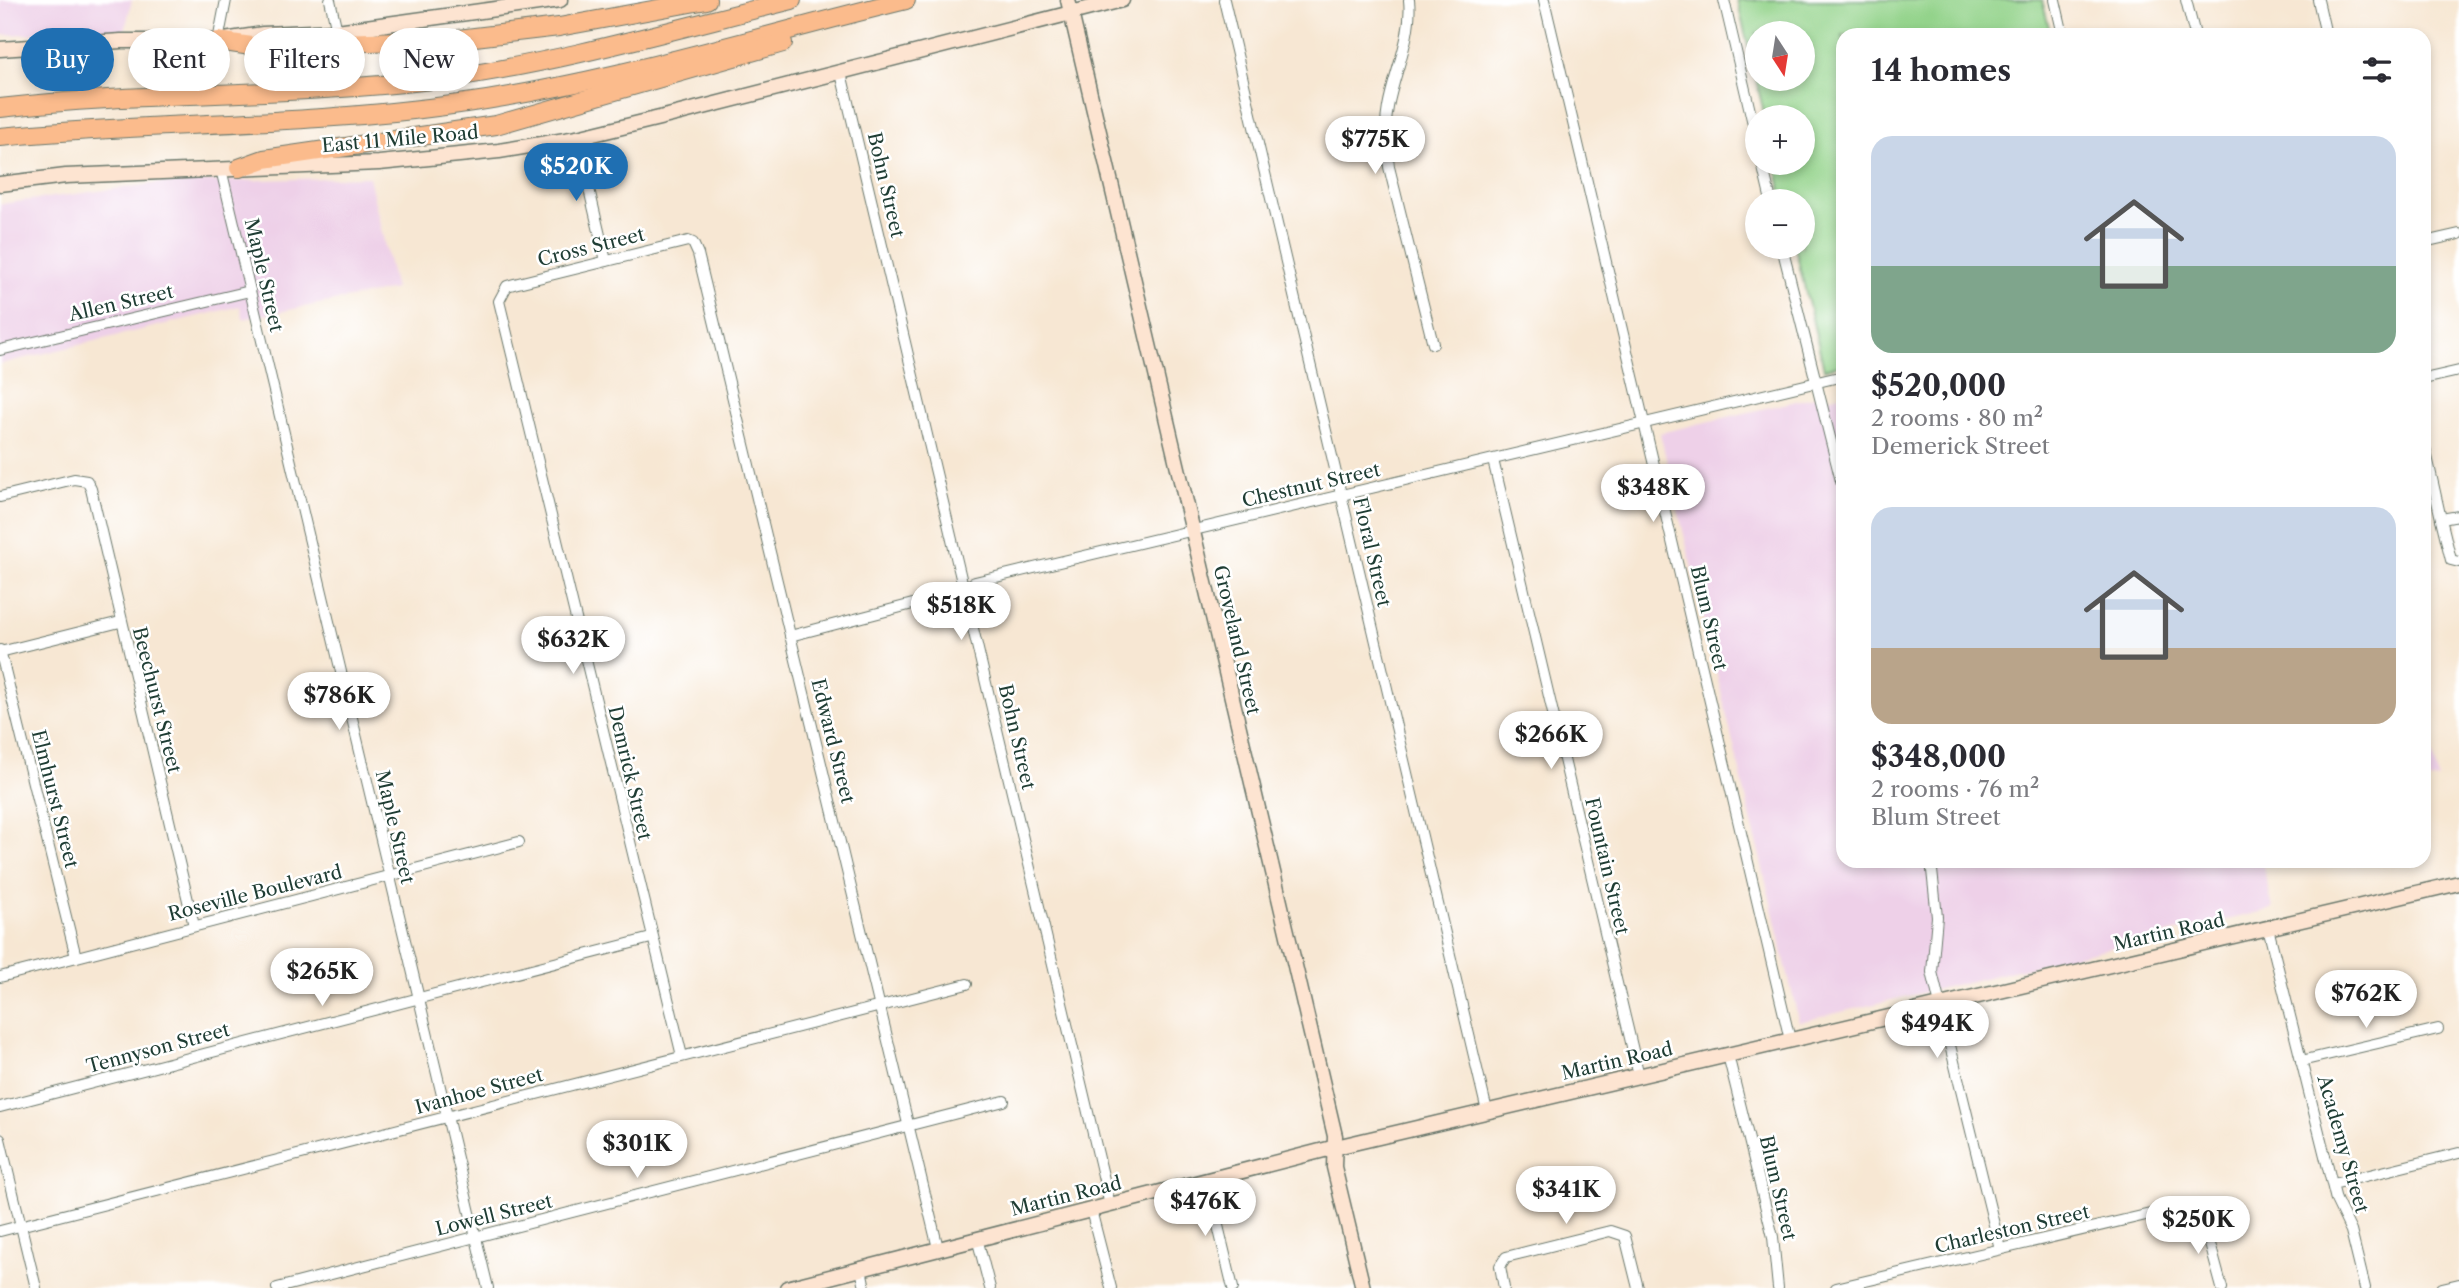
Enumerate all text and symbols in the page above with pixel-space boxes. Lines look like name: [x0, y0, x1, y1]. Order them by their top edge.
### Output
north arrow: [1745, 21, 1815, 91]
map controls: [1745, 21, 1815, 259]
chip: Buy: [21, 28, 114, 91]
chip: Rent: [128, 28, 230, 91]
chip: Filters: [244, 28, 365, 91]
chip: New: [379, 28, 479, 91]
icon: filters: [2358, 51, 2396, 89]
text: 14 homes: [1871, 52, 2011, 89]
button: +: [1745, 105, 1815, 175]
pin: $775K: [1326, 116, 1424, 176]
street label: East 11 Mile Road: [321, 121, 480, 157]
text: $775K: [1341, 125, 1409, 153]
street label: Bohn Street: [863, 130, 909, 240]
pin: $520K: [527, 144, 625, 203]
text: $520K: [540, 152, 612, 180]
icon: home: [2071, 181, 2197, 307]
button: −: [1745, 189, 1815, 259]
street label: Maple Street: [240, 216, 288, 334]
street label: Cross Street: [535, 223, 647, 271]
street label: Allen Street: [65, 280, 176, 326]
text: $520,000: [1871, 367, 2006, 404]
text: 2 rooms · 80 m²: [1871, 404, 2043, 432]
text: Demerick Street: [1871, 432, 2050, 460]
street label: Chestnut Street: [1240, 458, 1383, 512]
pin: $348K: [1604, 464, 1702, 524]
text: $348K: [1617, 473, 1689, 501]
street label: Floral Street: [1348, 495, 1396, 609]
icon: home: [2071, 552, 2197, 678]
street label: Groveland Street: [1209, 563, 1265, 717]
street label: Blum Street: [1686, 563, 1732, 673]
pin: $518K: [912, 582, 1010, 642]
text: $518K: [927, 591, 995, 619]
pin: $632K: [524, 616, 622, 676]
street label: Beechurst Street: [128, 624, 186, 776]
text: $632K: [537, 625, 609, 653]
pin: $786K: [290, 672, 388, 732]
street label: Edward Street: [806, 676, 860, 806]
text: $786K: [303, 681, 375, 709]
street label: Bohn Street: [994, 682, 1040, 792]
street label: Demrick Street: [603, 704, 657, 843]
pin: $266K: [1502, 712, 1600, 771]
text: $266K: [1515, 720, 1587, 748]
street label: Elmhurst Street: [27, 727, 83, 871]
text: $348,000: [1871, 738, 2006, 775]
street label: Maple Street: [371, 768, 419, 886]
text: 2 rooms · 76 m²: [1871, 775, 2039, 803]
street label: Fountain Street: [1580, 795, 1634, 937]
text: Blum Street: [1871, 803, 2001, 831]
street label: Roseville Boulevard: [166, 860, 345, 926]
street label: Martin Road: [2111, 908, 2227, 956]
pin: $265K: [273, 948, 371, 1008]
text: $265K: [286, 957, 358, 985]
pin: $762K: [2317, 970, 2415, 1030]
text: $762K: [2331, 979, 2401, 1007]
pin: $494K: [1888, 1000, 1986, 1060]
text: $494K: [1901, 1009, 1973, 1037]
street label: Tennyson Street: [84, 1018, 232, 1078]
street label: Martin Road: [1559, 1037, 1675, 1085]
street label: Ivanhoe Street: [413, 1063, 546, 1119]
street label: Academy Street: [2312, 1072, 2374, 1216]
pin: $301K: [588, 1120, 686, 1180]
text: $301K: [602, 1129, 672, 1157]
street label: Blum Street: [1755, 1133, 1801, 1243]
pin: $341K: [1517, 1166, 1615, 1226]
street label: Martin Road: [1008, 1171, 1124, 1221]
text: $341K: [1532, 1175, 1600, 1203]
pin: $476K: [1156, 1178, 1254, 1238]
text: $476K: [1170, 1187, 1240, 1215]
street label: Lowell Street: [433, 1189, 555, 1241]
pin: $250K: [2149, 1196, 2247, 1256]
street label: Charleston Street: [1932, 1200, 2092, 1258]
text: $250K: [2162, 1205, 2234, 1233]

